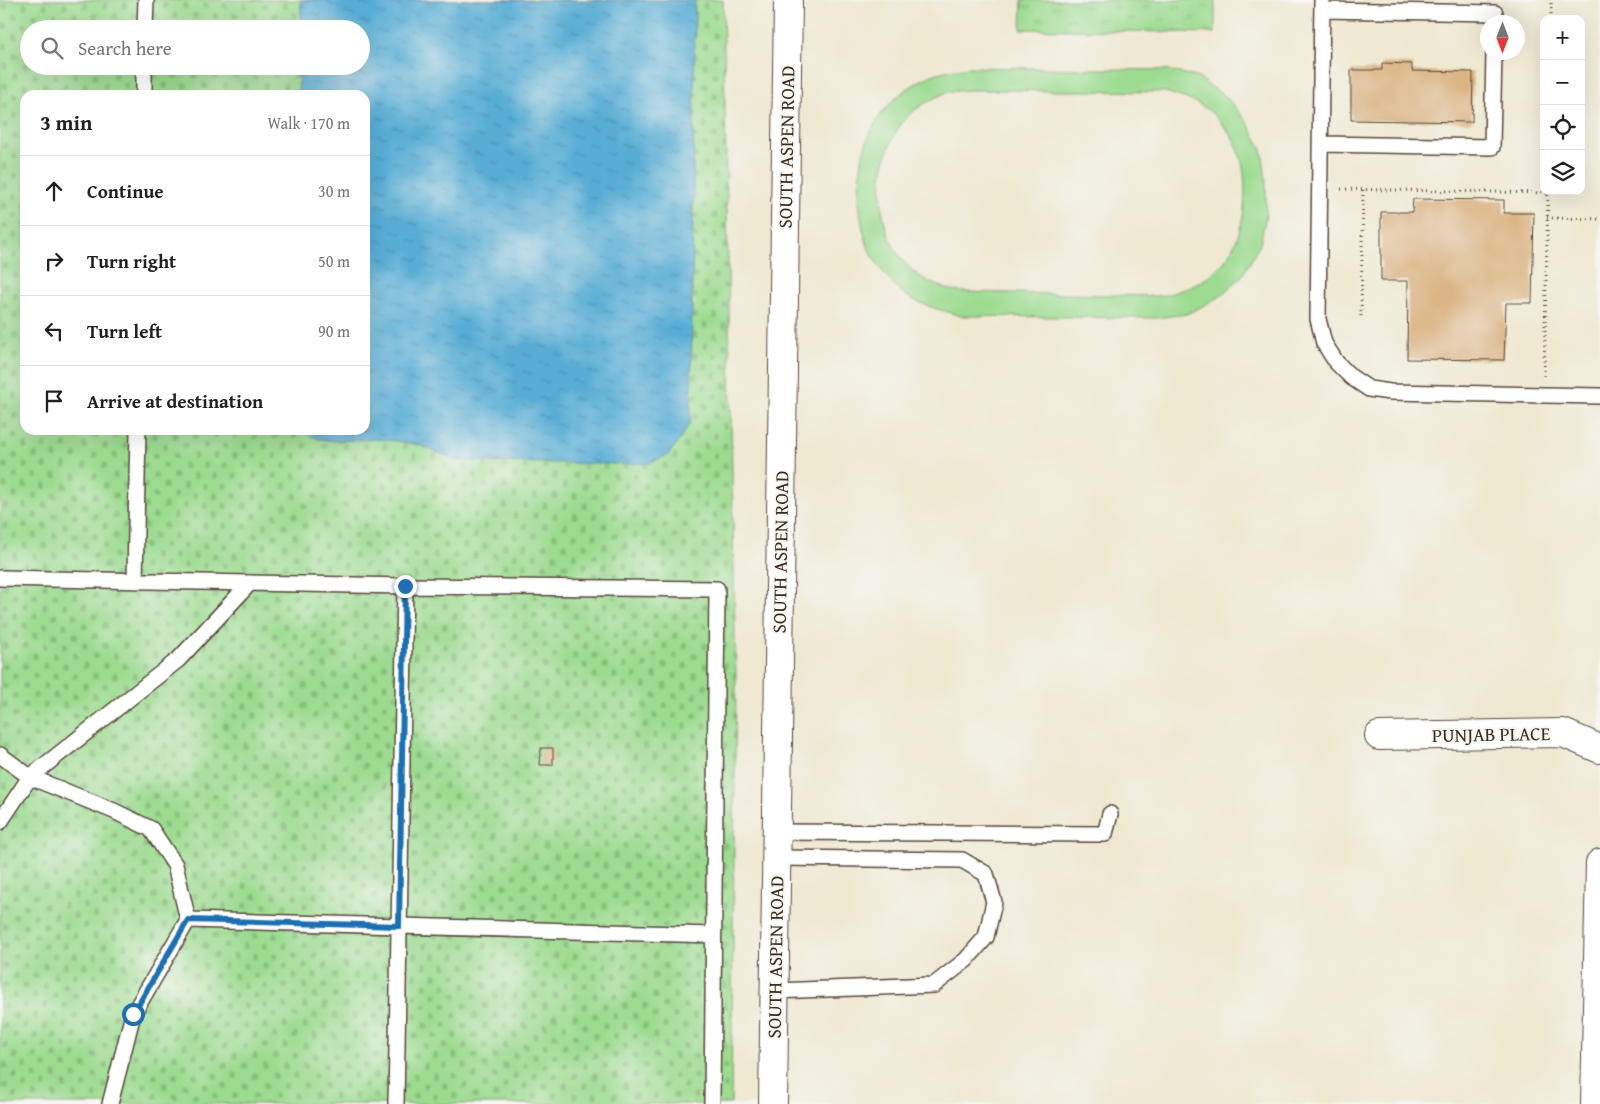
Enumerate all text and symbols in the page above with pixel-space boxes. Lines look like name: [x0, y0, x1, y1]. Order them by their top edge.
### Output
north arrow: [1480, 15, 1525, 60]
map controls: [1540, 15, 1585, 195]
button: +: [1540, 15, 1585, 60]
search box: [20, 20, 370, 75]
icon: search: [38, 34, 66, 62]
text: Search here: [78, 34, 172, 62]
button: −: [1540, 60, 1585, 105]
street label: SOUTH ASPEN ROAD: [771, 65, 801, 229]
button: locate: [1540, 105, 1585, 150]
text: 3 min: [40, 107, 92, 138]
text: Walk · 170 m: [267, 111, 350, 135]
button: layers: [1540, 150, 1585, 195]
icon: ahead: [40, 177, 68, 205]
text: Continue: [87, 177, 164, 205]
text: 30 m: [318, 179, 350, 203]
icon: right: [40, 247, 68, 275]
text: Turn right: [87, 247, 176, 275]
text: 50 m: [318, 249, 350, 273]
icon: left: [40, 317, 68, 345]
text: Turn left: [87, 317, 162, 345]
text: 90 m: [318, 319, 350, 343]
icon: arrive: [40, 387, 68, 415]
text: Arrive at destination: [87, 387, 263, 415]
street label: SOUTH ASPEN ROAD: [765, 470, 795, 634]
route end: [394, 575, 417, 598]
street label: PUNJAB PLACE: [1432, 719, 1551, 749]
street label: SOUTH ASPEN ROAD: [760, 875, 790, 1039]
route start: [122, 1003, 145, 1026]

